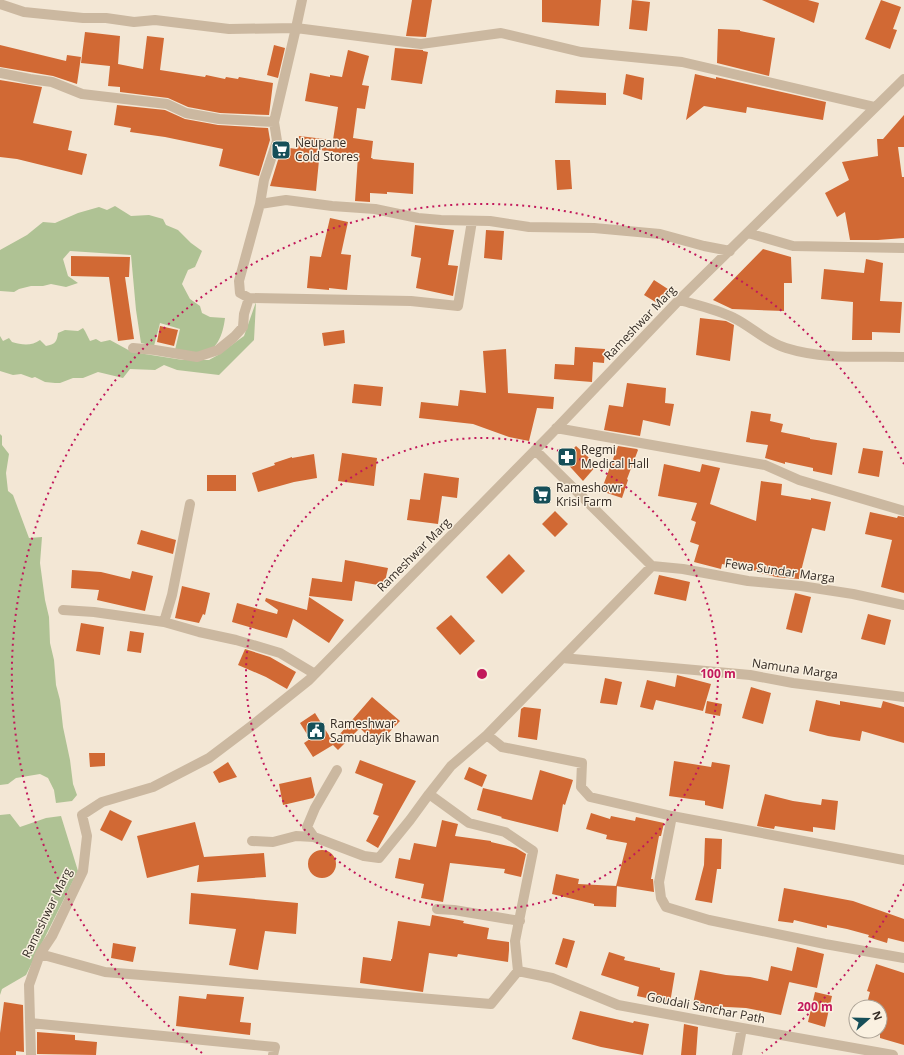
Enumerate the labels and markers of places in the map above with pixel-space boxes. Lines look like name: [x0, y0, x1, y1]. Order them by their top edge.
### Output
place label: Neupane Cold Stores: [295, 134, 359, 165]
supermarket icon: Neupane Cold Stores: [270, 139, 292, 161]
place label: Regmi Medical Hall: [581, 441, 649, 472]
pharmacy icon: Regmi Medical Hall: [556, 446, 578, 468]
place label: Rameshowr Krisi Farm: [556, 479, 623, 510]
supermarket icon: Rameshowr Krisi Farm: [531, 484, 553, 506]
centre of rings: [475, 667, 489, 681]
place label: Rameshwar Samudayik Bhawan: [330, 715, 439, 746]
public building icon: Rameshwar Samudayik Bhawan: [305, 720, 327, 742]

